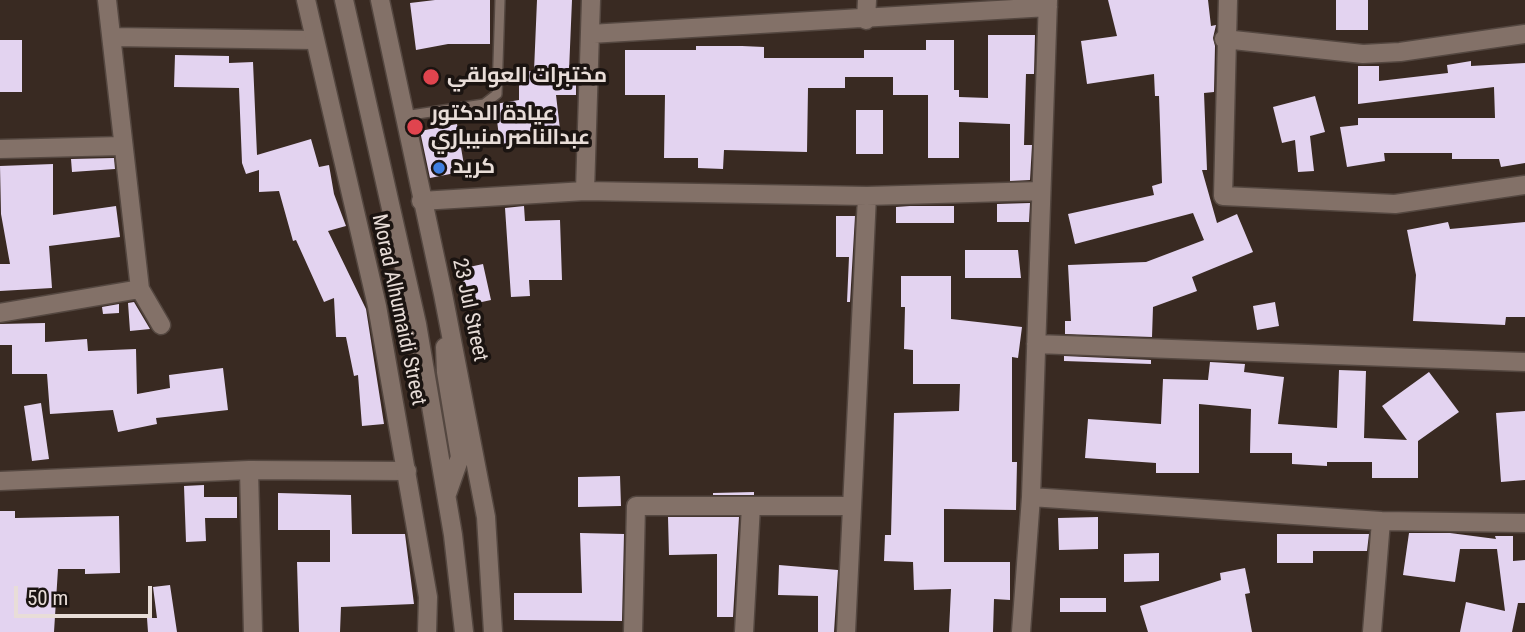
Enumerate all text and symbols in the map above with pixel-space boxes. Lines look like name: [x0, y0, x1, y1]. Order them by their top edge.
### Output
place label: مختبرات العولقي: [447, 64, 607, 90]
marker: مختبرات العولقي: [421, 67, 441, 87]
place label: عيادة الدكتور عبدالناصر منيباري: [431, 102, 590, 152]
marker: عيادة الدكتور عبدالناصر منيباري: [405, 117, 425, 137]
place label: كريد: [453, 155, 495, 181]
marker: كريد: [431, 160, 447, 176]
street label: Morad Alhumaidi Street: [365, 212, 431, 408]
street label: 23 Jul Street: [446, 256, 492, 364]
scale bar: [18, 572, 156, 616]
text: 50 m: [27, 586, 68, 610]

